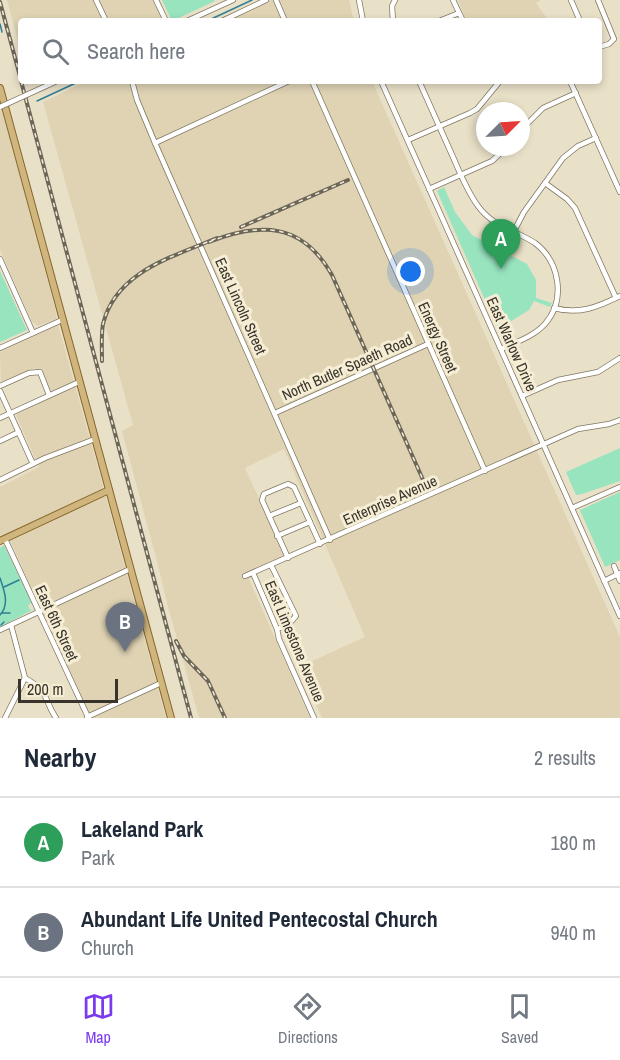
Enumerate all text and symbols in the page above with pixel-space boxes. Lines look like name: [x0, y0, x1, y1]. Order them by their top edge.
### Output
search box: [18, 18, 602, 84]
icon: search: [39, 35, 72, 68]
text: Search here: [87, 36, 185, 66]
north arrow: [476, 102, 530, 156]
pin: A: [482, 220, 520, 269]
street label: East Lincoln Street: [210, 254, 272, 358]
your location: [396, 257, 425, 286]
street label: East Warlow Drive: [482, 293, 542, 395]
street label: Energy Street: [413, 298, 463, 376]
street label: North Butler Spaeth Road: [278, 329, 416, 405]
street label: Enterprise Avenue: [340, 470, 441, 530]
street label: East Limestone Avenue: [260, 577, 330, 705]
street label: East 6th Street: [30, 582, 84, 665]
pin: B: [106, 602, 144, 652]
scale bar: [18, 676, 118, 704]
text: 200 m: [27, 678, 63, 700]
text: Nearby: [24, 740, 96, 775]
text: 2 results: [534, 744, 596, 771]
text: Lakeland Park: [81, 814, 203, 844]
text: A: [38, 829, 49, 856]
text: 180 m: [550, 829, 596, 856]
text: Park: [81, 844, 115, 871]
text: Abundant Life United Pentecostal Church: [81, 904, 438, 934]
text: B: [38, 919, 49, 946]
text: 940 m: [550, 919, 596, 946]
text: Church: [81, 934, 134, 961]
tab: Map: [82, 990, 115, 1048]
tab: Directions: [278, 990, 338, 1048]
tab: Saved: [501, 990, 538, 1048]

